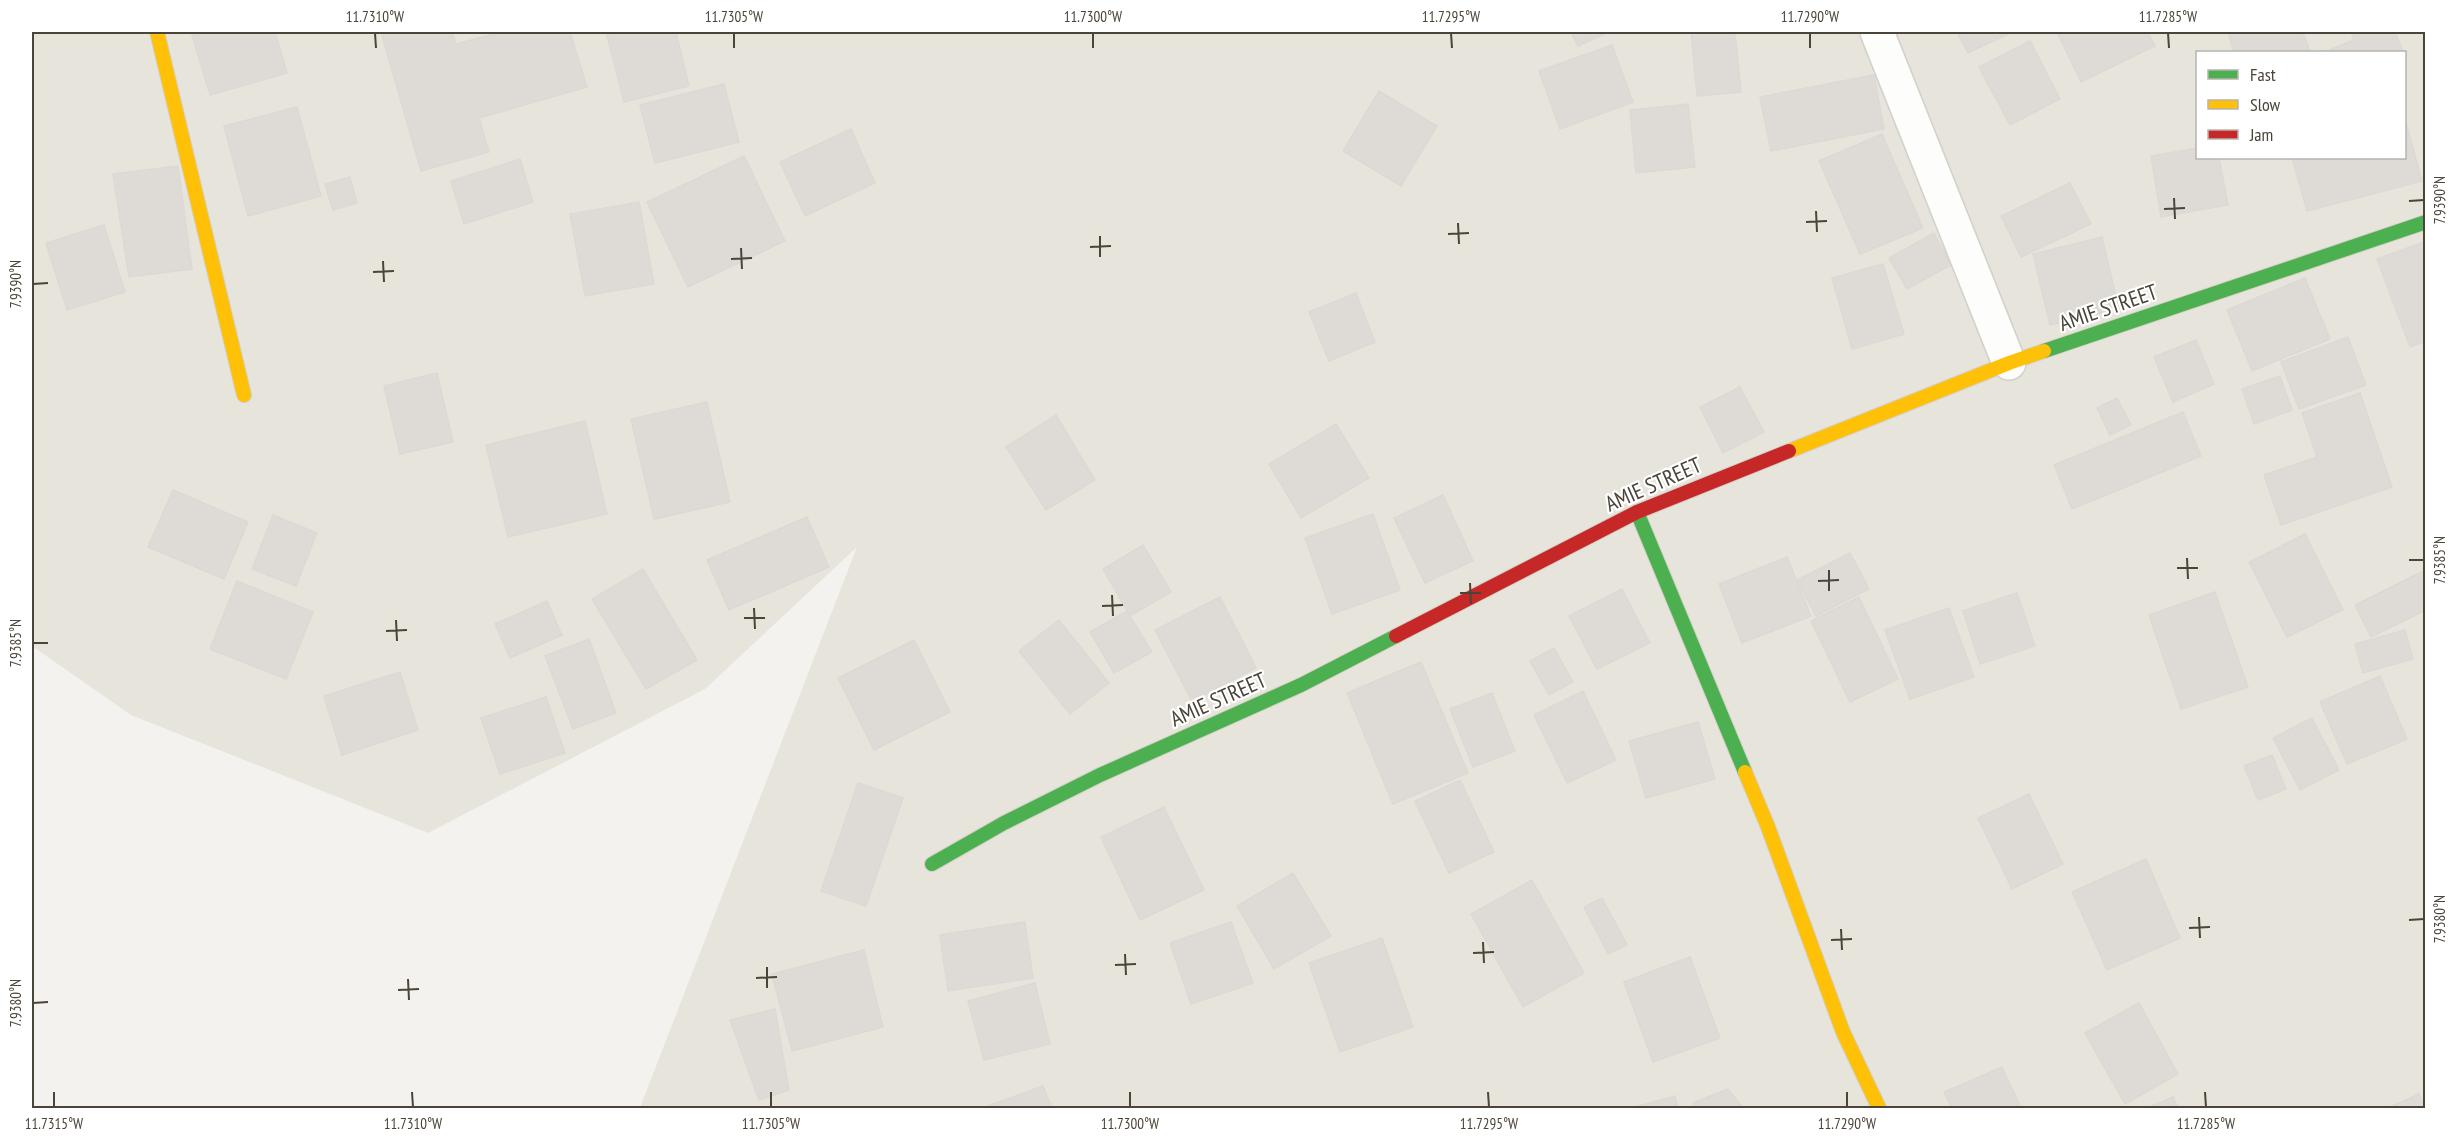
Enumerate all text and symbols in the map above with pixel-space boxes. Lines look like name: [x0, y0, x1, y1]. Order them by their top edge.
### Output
text: 11.7310°W: [346, 7, 404, 26]
text: 11.7305°W: [705, 7, 763, 26]
text: 11.7300°W: [1064, 7, 1122, 26]
text: 11.7295°W: [1422, 7, 1480, 26]
text: 11.7290°W: [1781, 7, 1839, 26]
text: 11.7285°W: [2139, 7, 2197, 26]
legend: [2196, 51, 2406, 159]
text: Fast: [2250, 63, 2276, 86]
text: Slow: [2250, 93, 2281, 116]
text: Jam: [2249, 123, 2273, 146]
text: 7.9390°N: [2430, 176, 2449, 224]
text: 7.9390°N: [6, 260, 25, 308]
street label: AMIE STREET: [2055, 277, 2161, 337]
street label: AMIE STREET: [1601, 450, 1706, 518]
text: 7.9385°N: [2430, 536, 2449, 584]
text: 7.9385°N: [6, 619, 25, 667]
street label: AMIE STREET: [1166, 665, 1271, 733]
text: 7.9380°N: [2430, 895, 2449, 943]
text: 7.9380°N: [6, 979, 25, 1027]
text: 11.7315°W: [25, 1114, 83, 1133]
text: 11.7310°W: [384, 1114, 442, 1133]
text: 11.7305°W: [742, 1114, 800, 1133]
text: 11.7300°W: [1101, 1114, 1159, 1133]
text: 11.7295°W: [1460, 1114, 1518, 1133]
text: 11.7290°W: [1818, 1114, 1876, 1133]
text: 11.7285°W: [2177, 1114, 2235, 1133]

